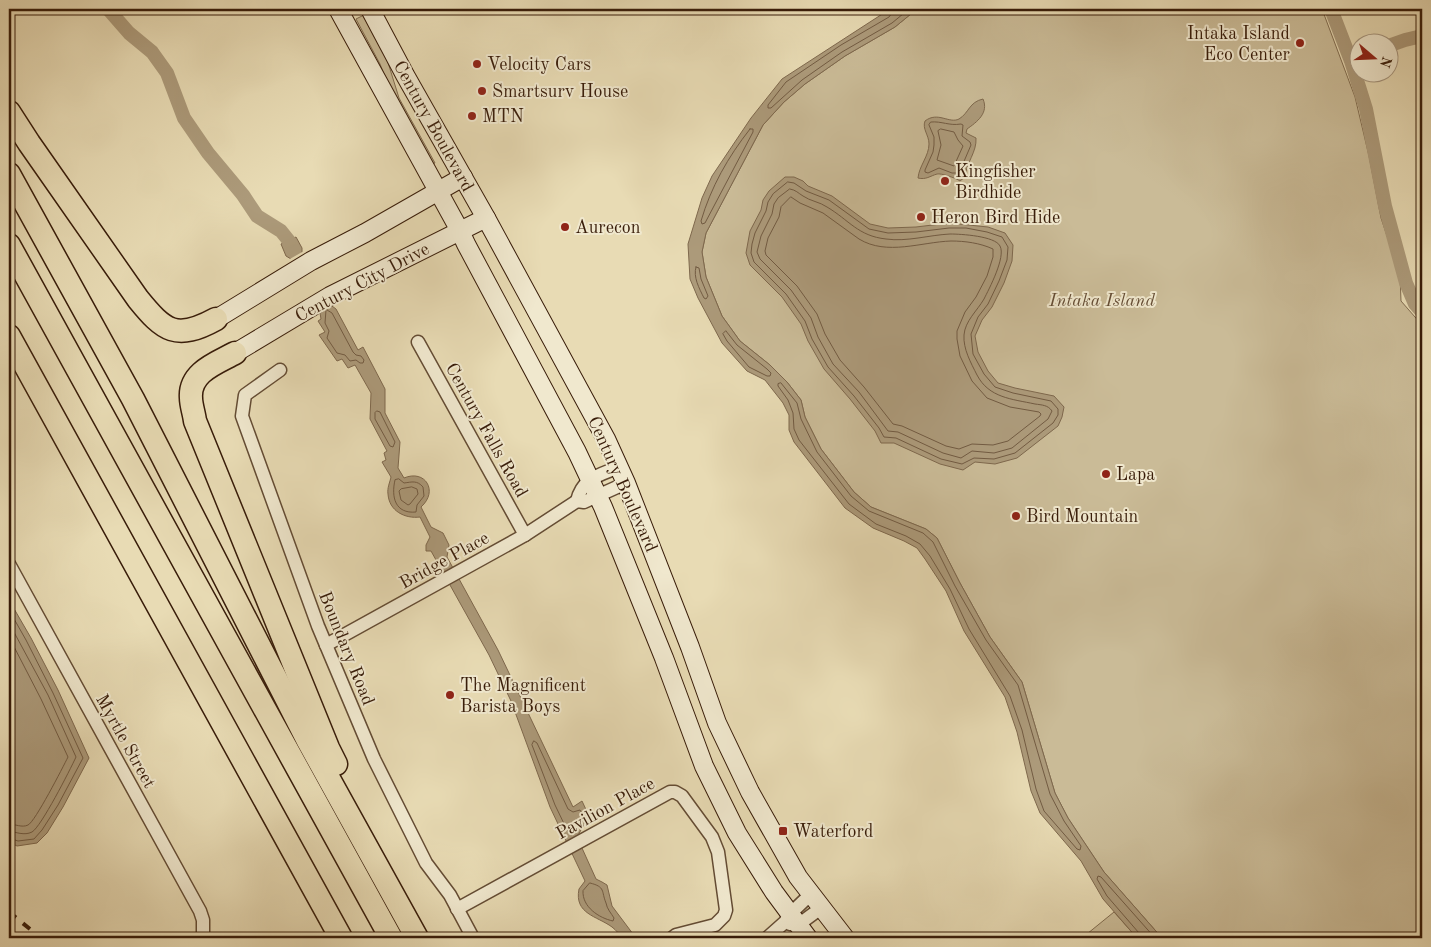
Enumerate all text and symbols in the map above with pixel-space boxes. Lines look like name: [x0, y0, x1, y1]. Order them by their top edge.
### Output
place label: Intaka Island Eco Center: [1187, 25, 1291, 64]
north arrow: [1348, 32, 1398, 82]
marker: Intaka Island Eco Center: [1294, 37, 1306, 49]
text: N: [1377, 55, 1394, 70]
place label: Velocity Cars: [487, 56, 591, 74]
street label: Century Boulevard: [390, 58, 477, 195]
marker: Velocity Cars: [471, 58, 483, 70]
place label: Smartsurv House: [492, 83, 628, 101]
marker: Smartsurv House: [476, 85, 488, 97]
place label: MTN: [482, 108, 524, 126]
marker: MTN: [466, 110, 478, 122]
place label: Kingfisher Birdhide: [955, 163, 1036, 202]
marker: Kingfisher Birdhide: [939, 175, 951, 187]
place label: Heron Bird Hide: [931, 209, 1060, 227]
marker: Heron Bird Hide: [915, 211, 927, 223]
place label: Aurecon: [575, 219, 641, 237]
marker: Aurecon: [559, 221, 571, 233]
street label: Century City Drive: [292, 240, 432, 326]
park label: Intaka Island: [1048, 292, 1155, 310]
street label: Century Falls Road: [442, 360, 530, 501]
street label: Century Boulevard: [584, 414, 660, 555]
place label: Lapa: [1116, 466, 1155, 484]
marker: Lapa: [1100, 468, 1112, 480]
place label: Bird Mountain: [1026, 508, 1138, 526]
marker: Bird Mountain: [1010, 510, 1022, 522]
street label: Bridge Place: [397, 529, 492, 593]
street label: Boundary Road: [315, 589, 377, 708]
place label: The Magnificent Barista Boys: [460, 677, 586, 716]
marker: The Magnificent Barista Boys: [444, 689, 456, 701]
street label: Myrtle Street: [92, 692, 158, 791]
street label: Pavilion Place: [553, 774, 658, 843]
place label: Waterford: [793, 823, 873, 841]
marker: Waterford: [777, 825, 789, 837]

